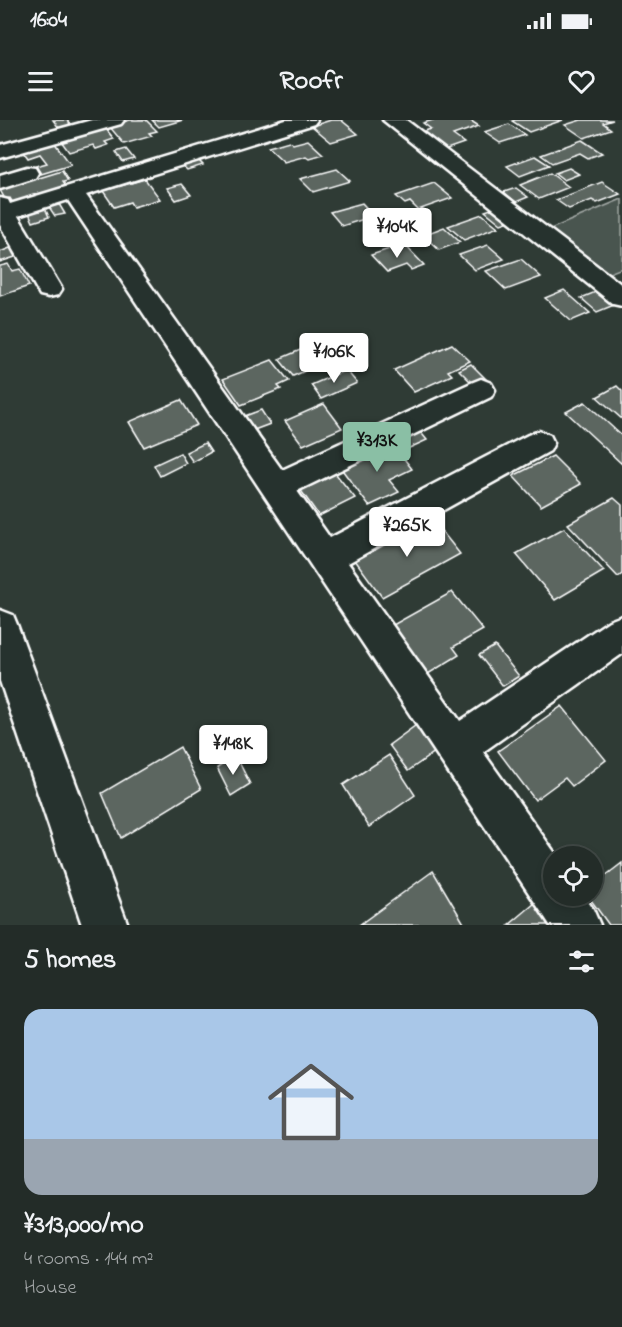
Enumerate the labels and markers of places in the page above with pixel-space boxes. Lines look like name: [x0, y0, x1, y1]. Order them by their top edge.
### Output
pin: ¥104K: [355, 208, 439, 259]
pin: ¥106K: [292, 333, 376, 384]
pin: ¥313K: [335, 422, 419, 473]
pin: ¥265K: [365, 507, 449, 558]
pin: ¥148K: [191, 725, 275, 776]

